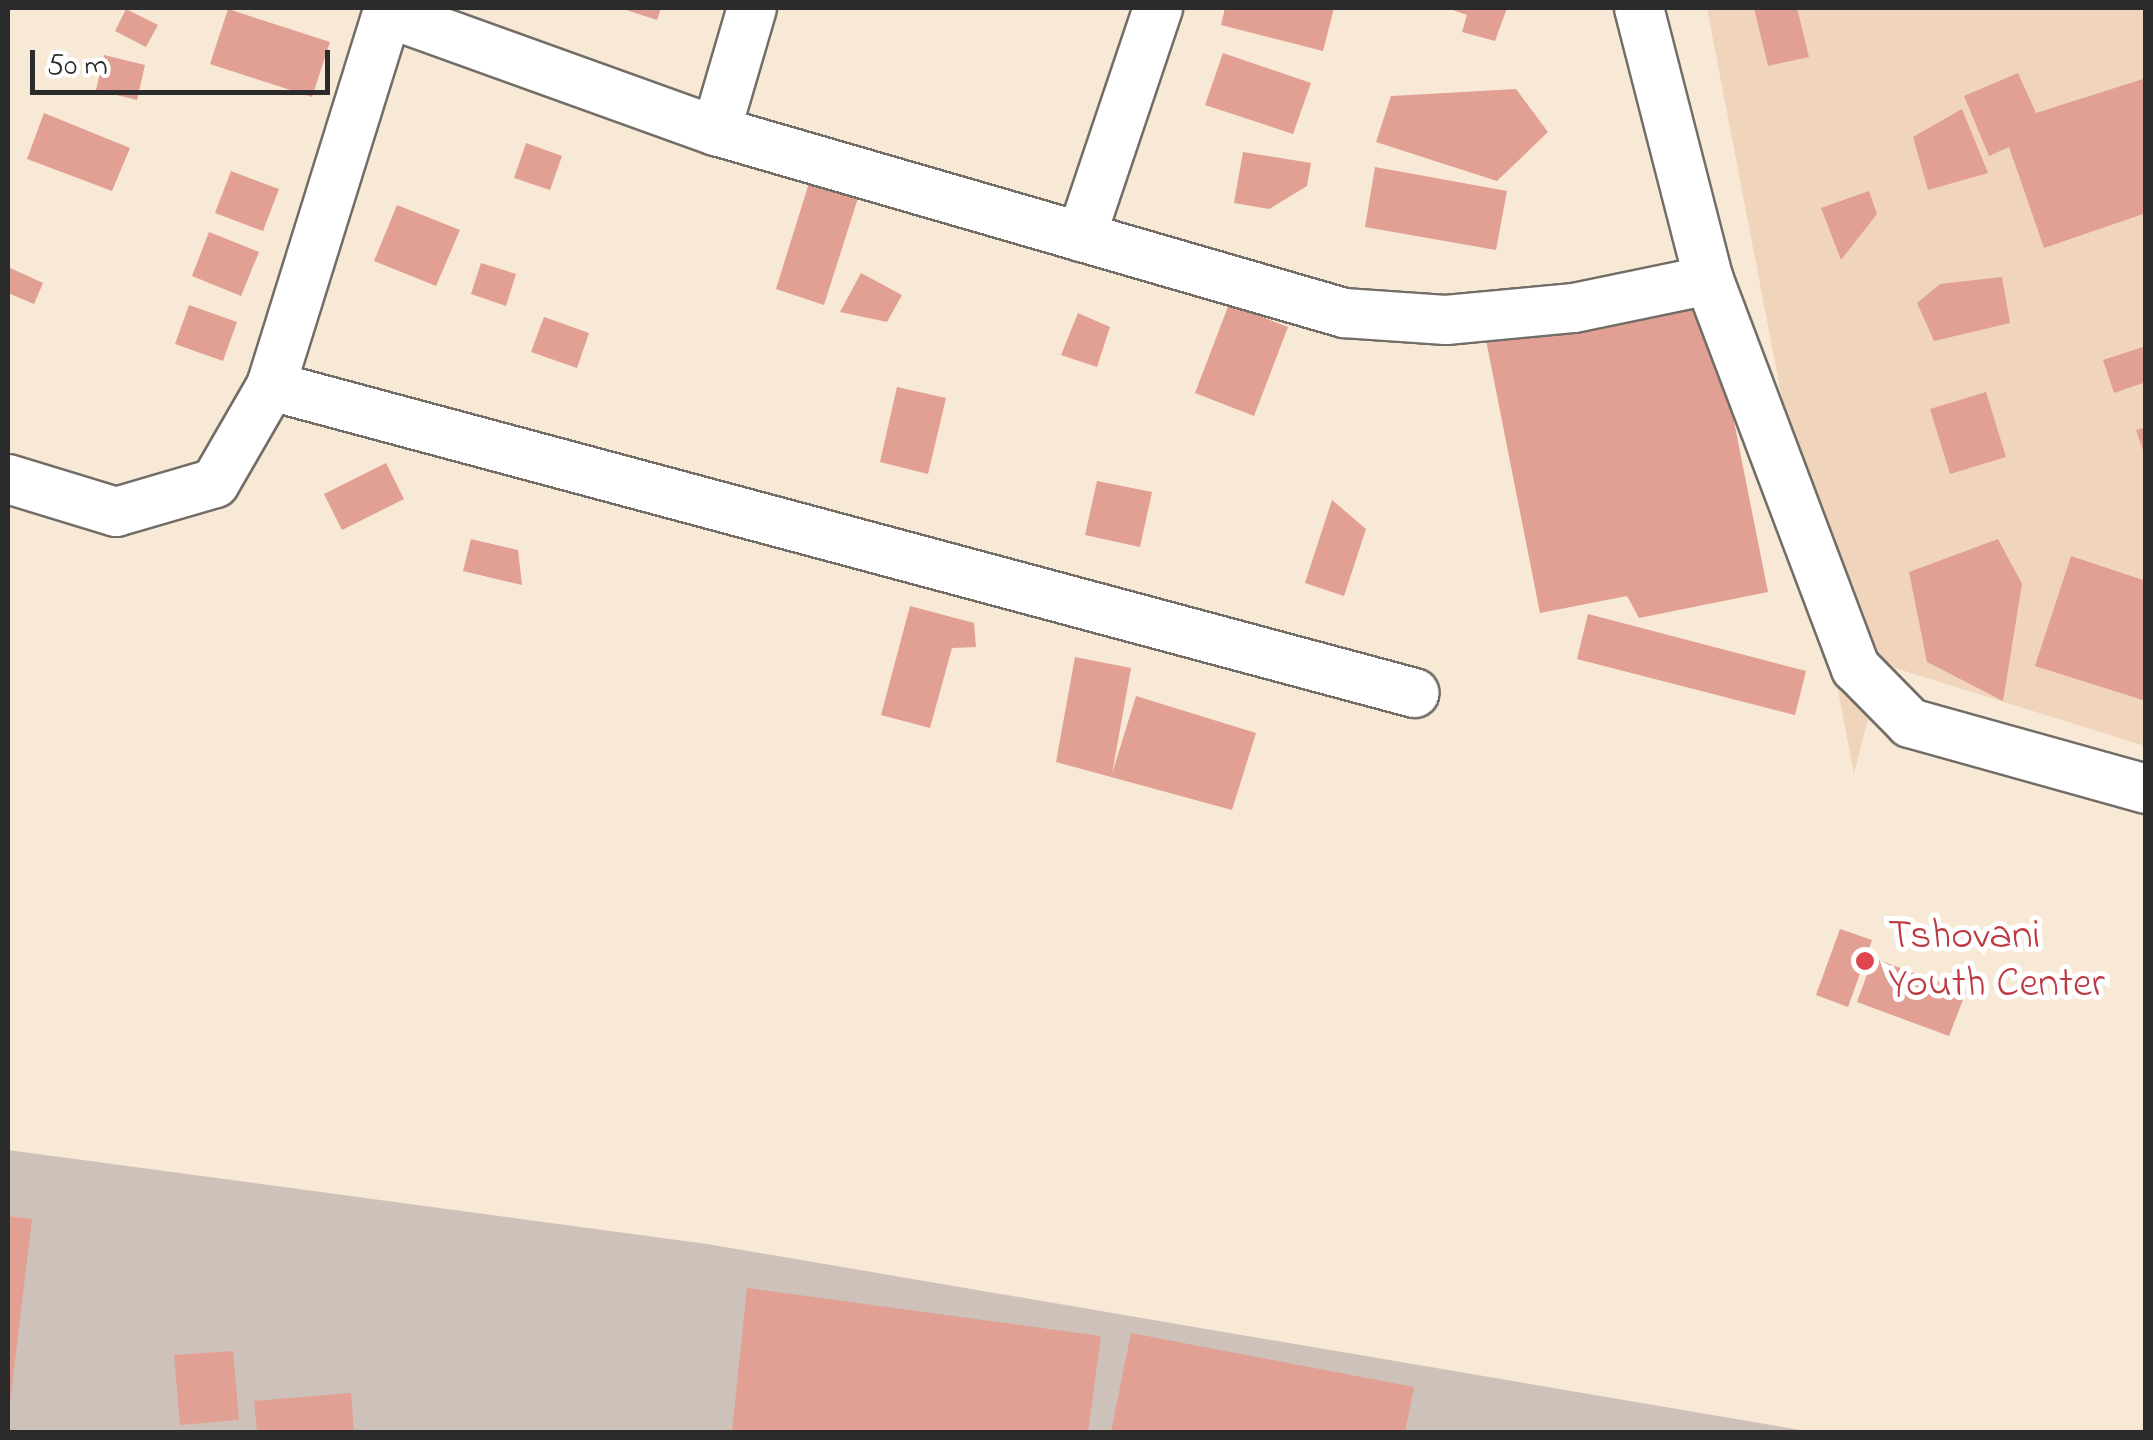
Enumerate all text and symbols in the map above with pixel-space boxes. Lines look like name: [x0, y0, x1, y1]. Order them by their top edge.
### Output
scale bar: [35, 30, 335, 92]
text: 50 m: [47, 45, 108, 89]
place label: Tshovani Youth Center: [1888, 912, 2105, 1010]
marker: Tshovani Youth Center: [1852, 948, 1878, 974]

